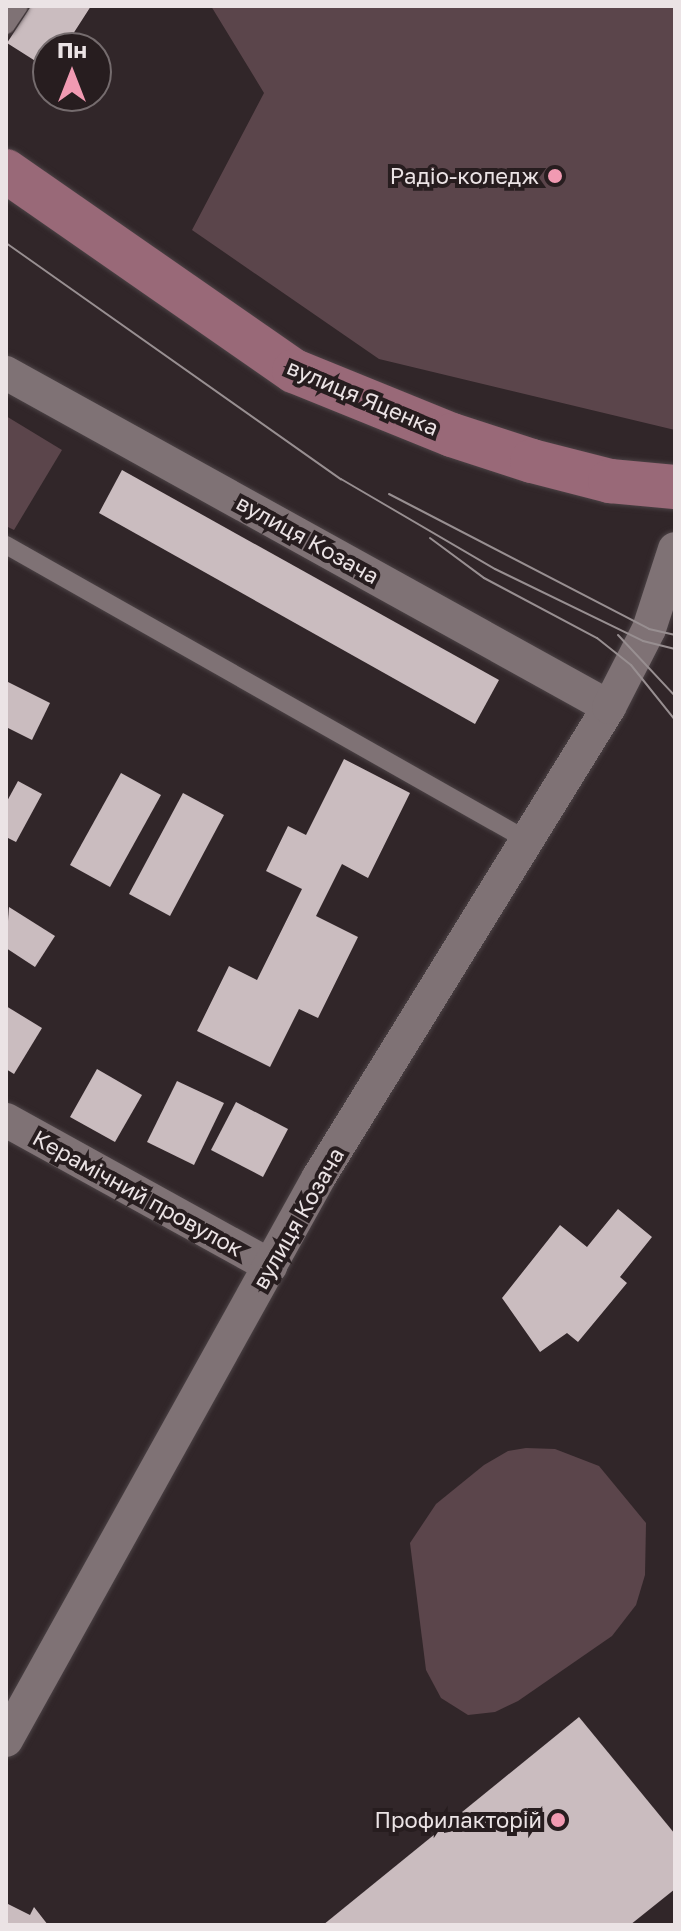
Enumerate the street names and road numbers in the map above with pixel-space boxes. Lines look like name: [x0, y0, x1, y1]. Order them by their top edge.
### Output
street label: вулиця Яценка: [283, 353, 443, 441]
street label: вулиця Козача: [232, 489, 384, 589]
street label: Керамічний провулок: [28, 1124, 248, 1262]
street label: вулиця Козача: [247, 1143, 349, 1293]

